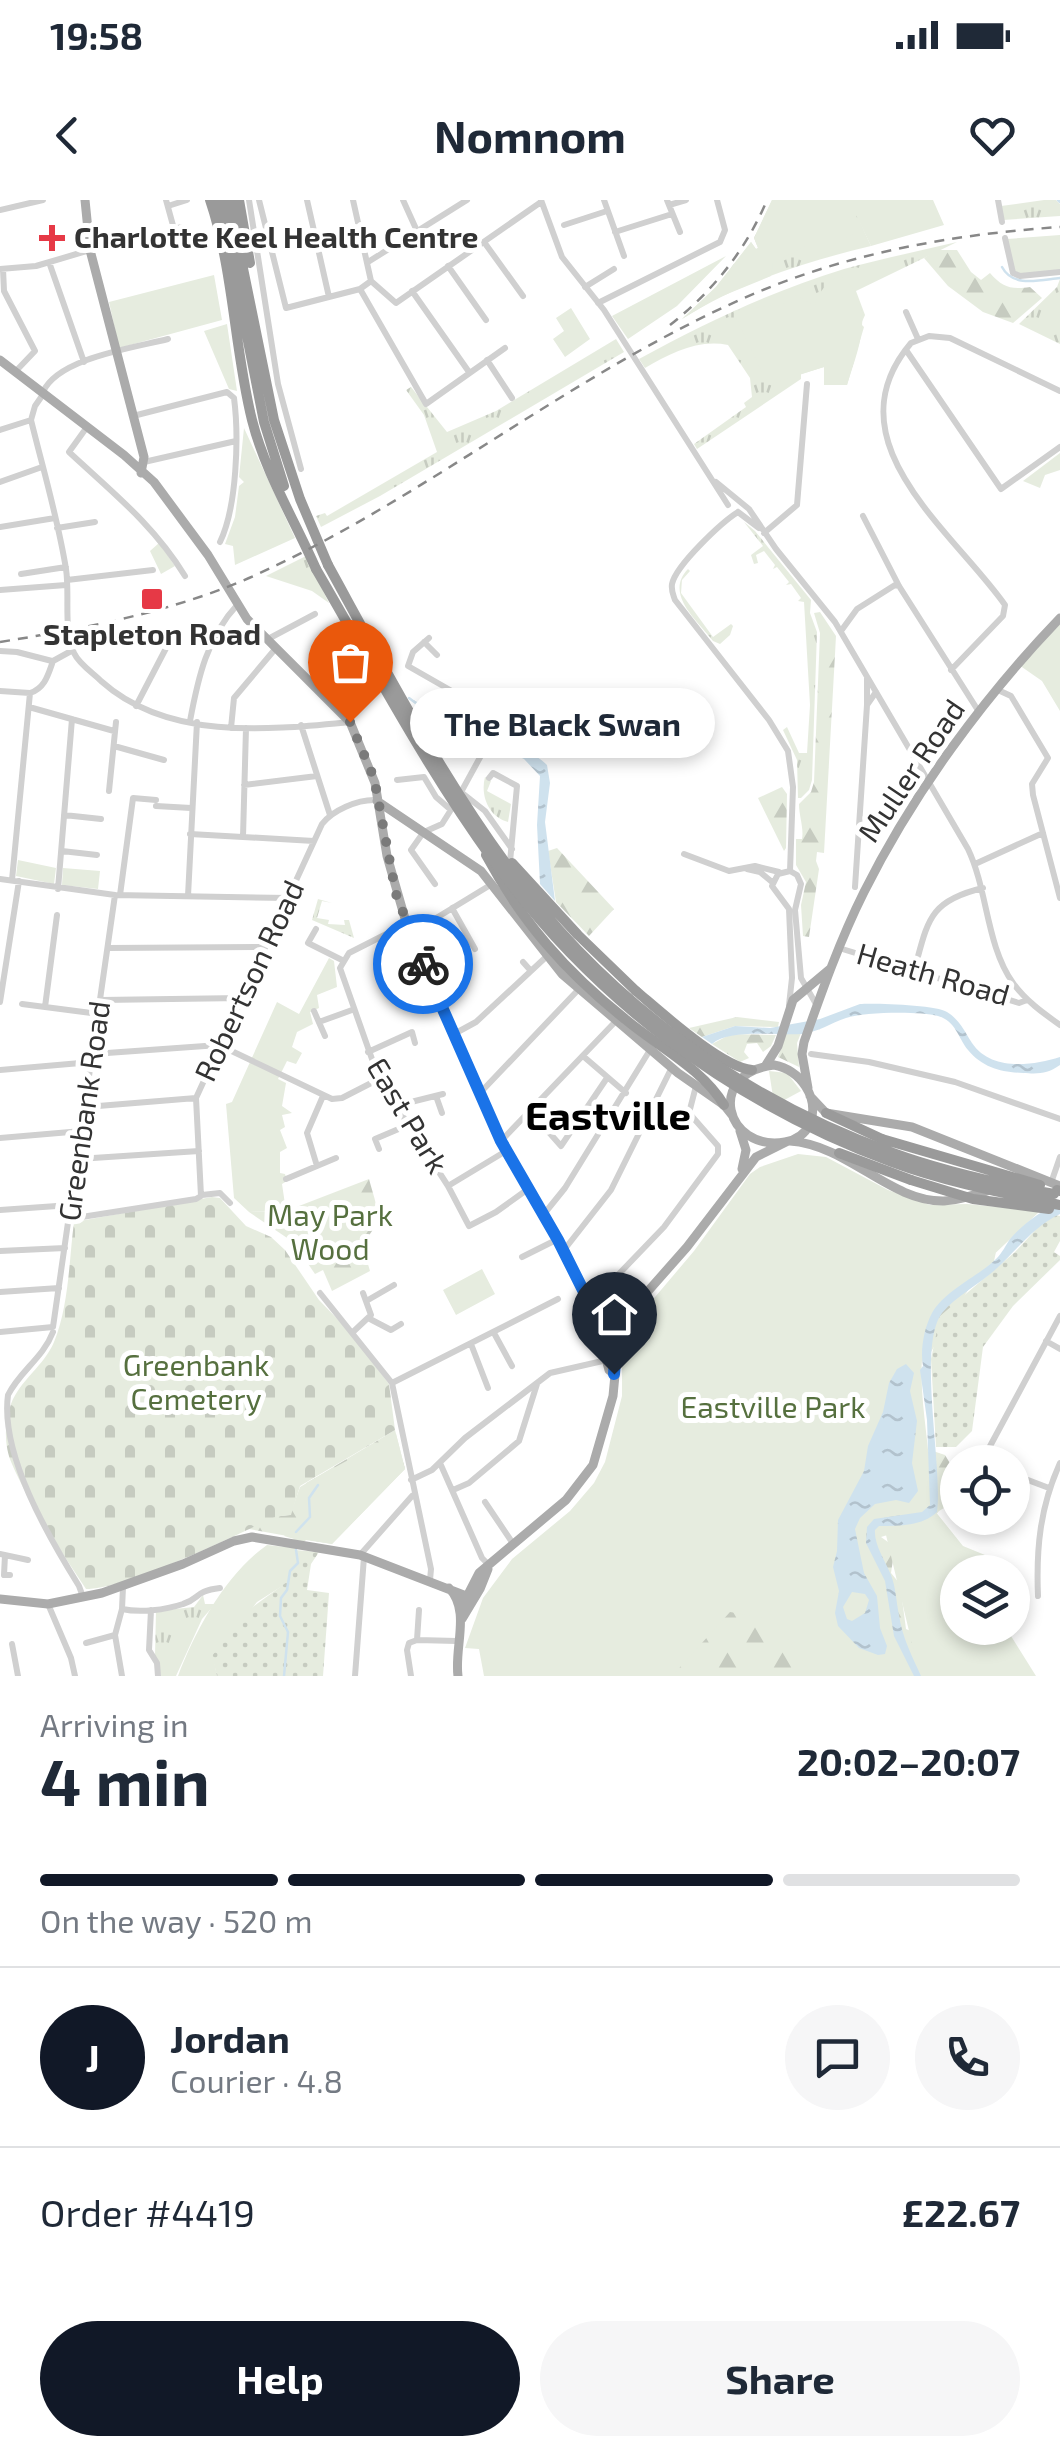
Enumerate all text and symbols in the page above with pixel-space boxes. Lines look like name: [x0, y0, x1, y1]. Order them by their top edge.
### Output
text: 19:58: [50, 12, 143, 58]
icon: back: [40, 108, 95, 163]
text: Nomnom: [434, 108, 626, 162]
icon: heart: [965, 108, 1020, 163]
place label: Charlotte Keel Health Centre: [74, 218, 478, 254]
marker: Charlotte Keel Health Centre: [39, 225, 65, 251]
marker: Stapleton Road: [139, 586, 165, 612]
place label: Stapleton Road: [43, 615, 261, 651]
pin: [308, 620, 393, 723]
icon: bag: [323, 635, 378, 690]
callout: The Black Swan: [410, 687, 715, 757]
street label: Muller Road: [849, 692, 971, 848]
text: The Black Swan: [444, 704, 681, 742]
street label: Robertson Road: [186, 874, 310, 1086]
courier: [373, 914, 473, 1014]
street label: Heath Road: [853, 934, 1014, 1012]
icon: bike: [396, 937, 451, 992]
street label: Greenbank Road: [50, 998, 116, 1223]
street label: East Park: [360, 1051, 457, 1179]
district label: Eastville: [525, 1090, 691, 1138]
park label: May Park Wood: [267, 1196, 393, 1266]
pin: [572, 1272, 657, 1375]
icon: home: [587, 1287, 642, 1342]
park label: Greenbank Cemetery: [123, 1346, 269, 1416]
park label: Eastville Park: [680, 1388, 866, 1424]
map controls: [940, 1445, 1030, 1645]
button: locate: [940, 1445, 1030, 1535]
button: layers: [940, 1555, 1030, 1645]
text: Arriving in: [40, 1705, 189, 1743]
text: 20:02–20:07: [797, 1738, 1020, 1784]
text: 4 min: [40, 1741, 210, 1819]
text: On the way · 520 m: [40, 1901, 312, 1939]
button: chat: [785, 2005, 890, 2110]
button: phone: [915, 2005, 1020, 2110]
text: Jordan: [170, 2015, 290, 2061]
text: J: [85, 2034, 100, 2080]
text: Courier · 4.8: [170, 2061, 343, 2099]
text: Order #4419: [40, 2189, 255, 2235]
text: £22.67: [902, 2189, 1020, 2235]
button: Help: [40, 2321, 520, 2436]
button: Share: [540, 2321, 1020, 2436]

